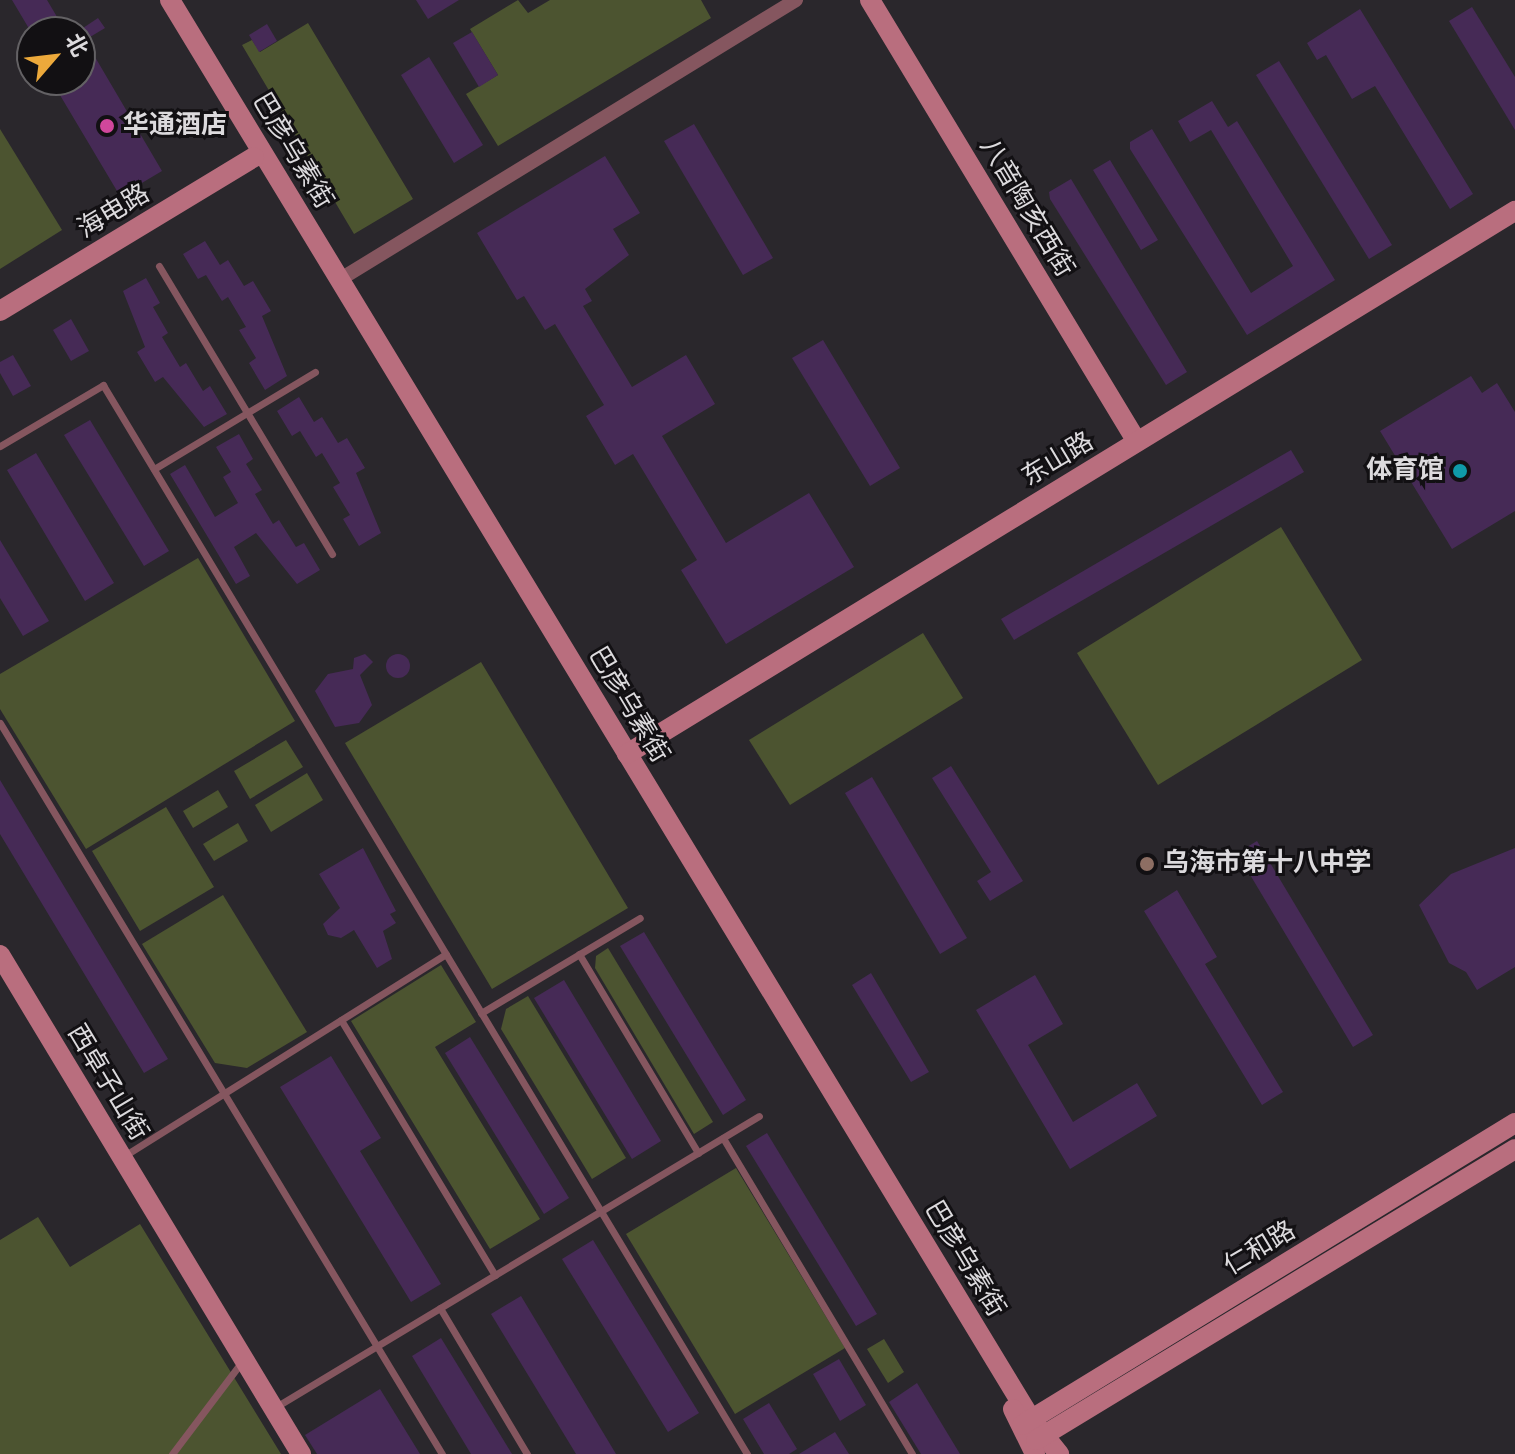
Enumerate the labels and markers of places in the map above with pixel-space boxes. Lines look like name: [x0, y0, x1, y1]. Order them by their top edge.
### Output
place label: 华通酒店: [123, 110, 227, 142]
marker: 华通酒店: [98, 117, 116, 135]
place label: 体育馆: [1366, 455, 1444, 487]
marker: 体育馆: [1451, 462, 1469, 480]
place label: 乌海市第十八中学: [1163, 848, 1371, 880]
marker: 乌海市第十八中学: [1138, 855, 1156, 873]

